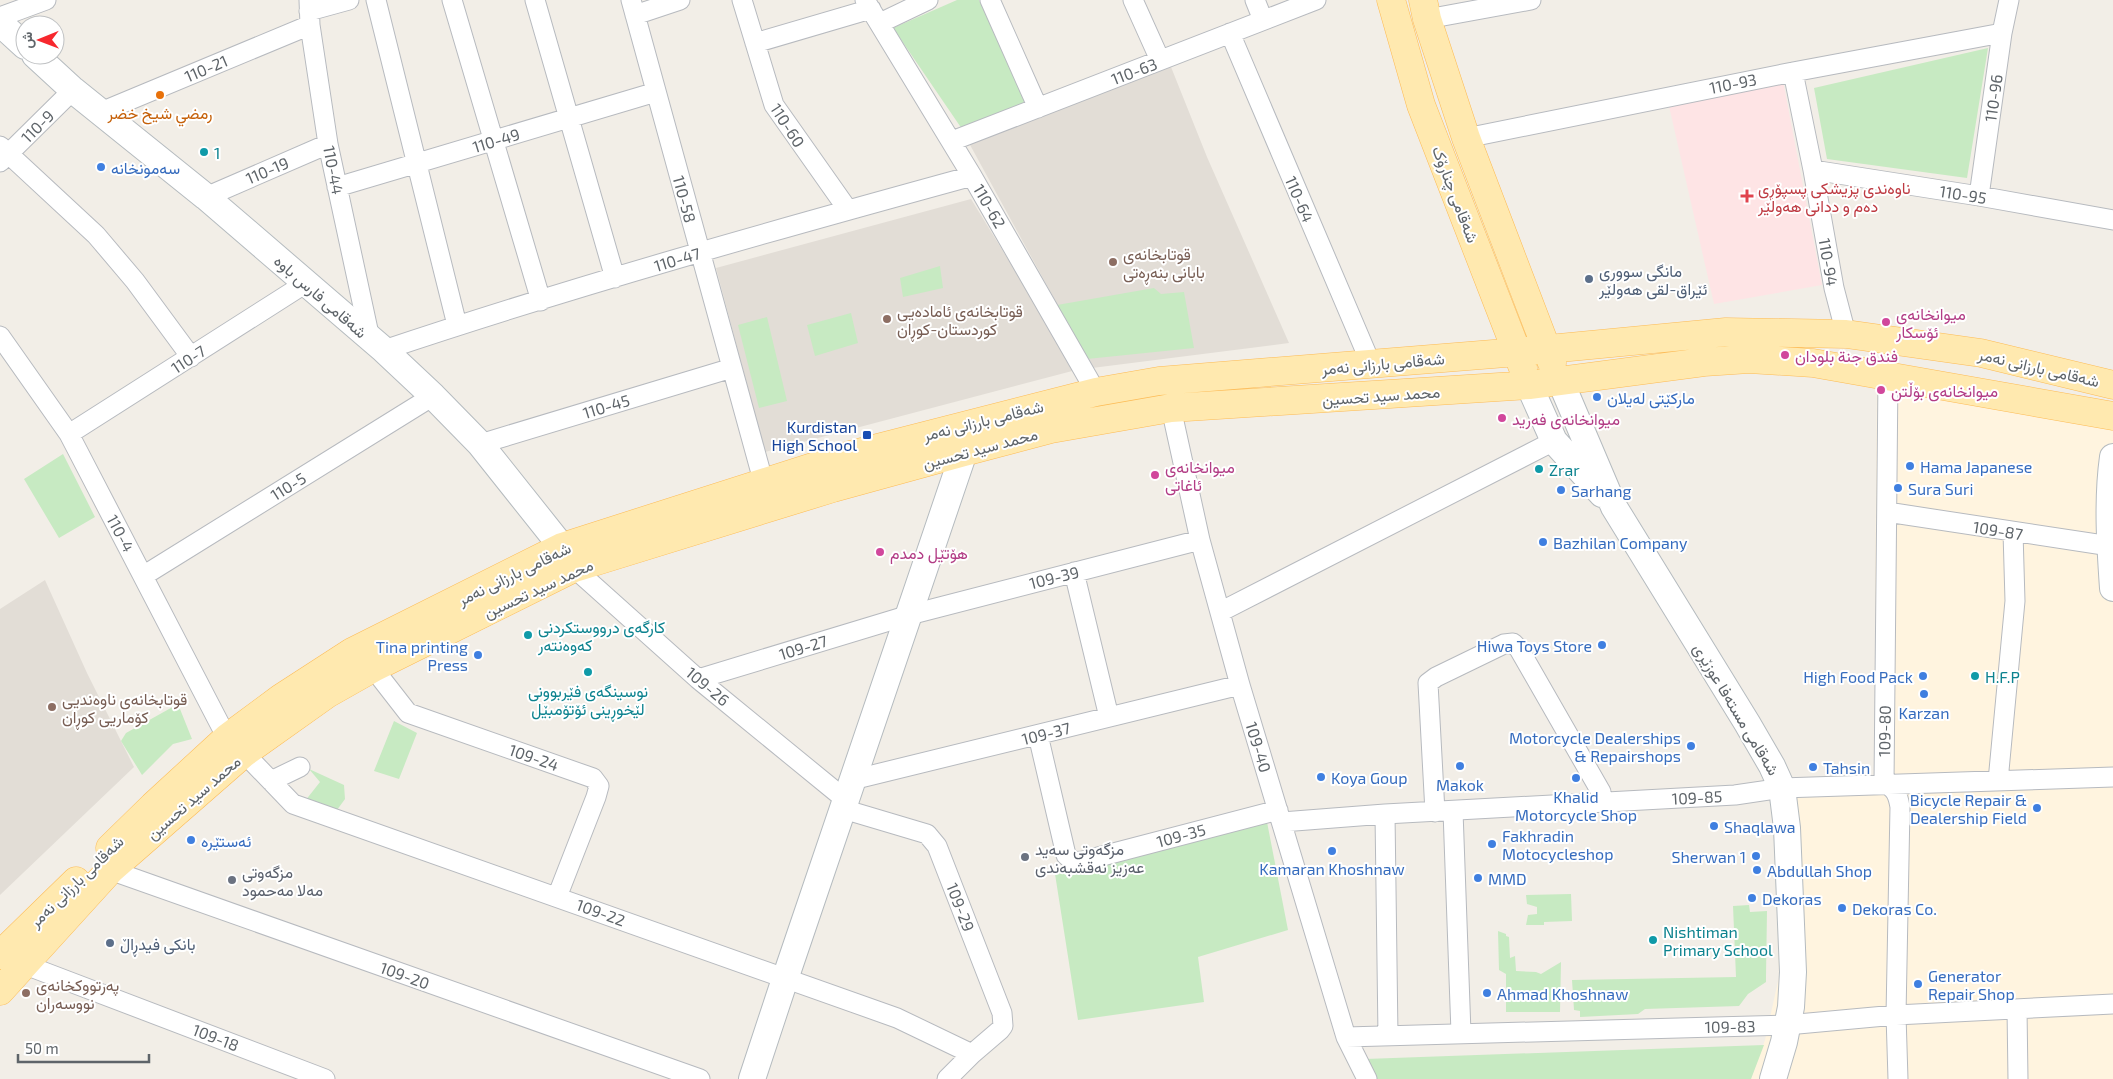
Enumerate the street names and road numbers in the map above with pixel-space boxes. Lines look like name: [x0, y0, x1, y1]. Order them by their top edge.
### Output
street label: 110-21: [182, 50, 230, 86]
street label: 110-63: [1108, 54, 1160, 88]
street label: 110-93: [1708, 69, 1758, 97]
street label: 110-96: [1980, 73, 2006, 123]
street label: 110-60: [767, 100, 809, 150]
street label: 110-9: [17, 106, 57, 146]
street label: 110-49: [470, 124, 522, 156]
street label: شەقامی چنارۆک: [1426, 143, 1483, 246]
street label: 110-44: [320, 144, 348, 196]
street label: 110-19: [243, 153, 291, 187]
street label: 110-58: [670, 173, 700, 225]
street label: 110-64: [1282, 173, 1318, 225]
street label: 110-62: [970, 181, 1010, 231]
street label: 110-95: [1938, 181, 1988, 207]
street label: 110-94: [1815, 236, 1843, 288]
street label: 110-47: [651, 243, 703, 275]
street label: شەقامی فارس باوە: [269, 250, 371, 343]
street label: 110-7: [167, 341, 209, 377]
street label: شەقامی بارزانی نەمر: [1975, 344, 2101, 392]
street label: شەقامی بارزانی نەمر: [1320, 348, 1446, 380]
street label: محمد سید تحسین: [1321, 381, 1441, 411]
street label: 110-45: [580, 390, 632, 422]
street label: شەقامی بارزانی نەمر: [920, 396, 1046, 446]
street label: محمد سید تحسین: [920, 424, 1040, 474]
street label: 110-5: [267, 468, 309, 504]
street label: 110-4: [103, 511, 139, 555]
street label: 109-87: [1972, 517, 2024, 543]
street label: شەقامی بارزانی نەمر: [453, 537, 575, 611]
street label: محمد سید تحسین: [480, 554, 597, 623]
street label: 109-39: [1027, 562, 1081, 592]
street label: 109-27: [777, 631, 829, 663]
street label: شەقامی مستەفا عوزێری: [1688, 640, 1784, 780]
street label: 109-26: [683, 662, 733, 710]
street label: 109-80: [1874, 705, 1894, 757]
street label: 109-37: [1020, 718, 1072, 748]
street label: 109-40: [1242, 719, 1276, 775]
street label: 109-24: [507, 740, 561, 774]
street label: محمد سید تحسین: [142, 751, 245, 845]
street label: 109-85: [1671, 786, 1723, 808]
street label: 109-35: [1154, 819, 1208, 851]
street label: شەقامی بارزانی نەمر: [24, 831, 128, 933]
street label: 109-29: [943, 880, 979, 934]
street label: 109-22: [574, 894, 628, 930]
street label: 109-20: [378, 957, 432, 993]
street label: 109-83: [1704, 1016, 1756, 1036]
street label: 109-18: [190, 1020, 242, 1054]

